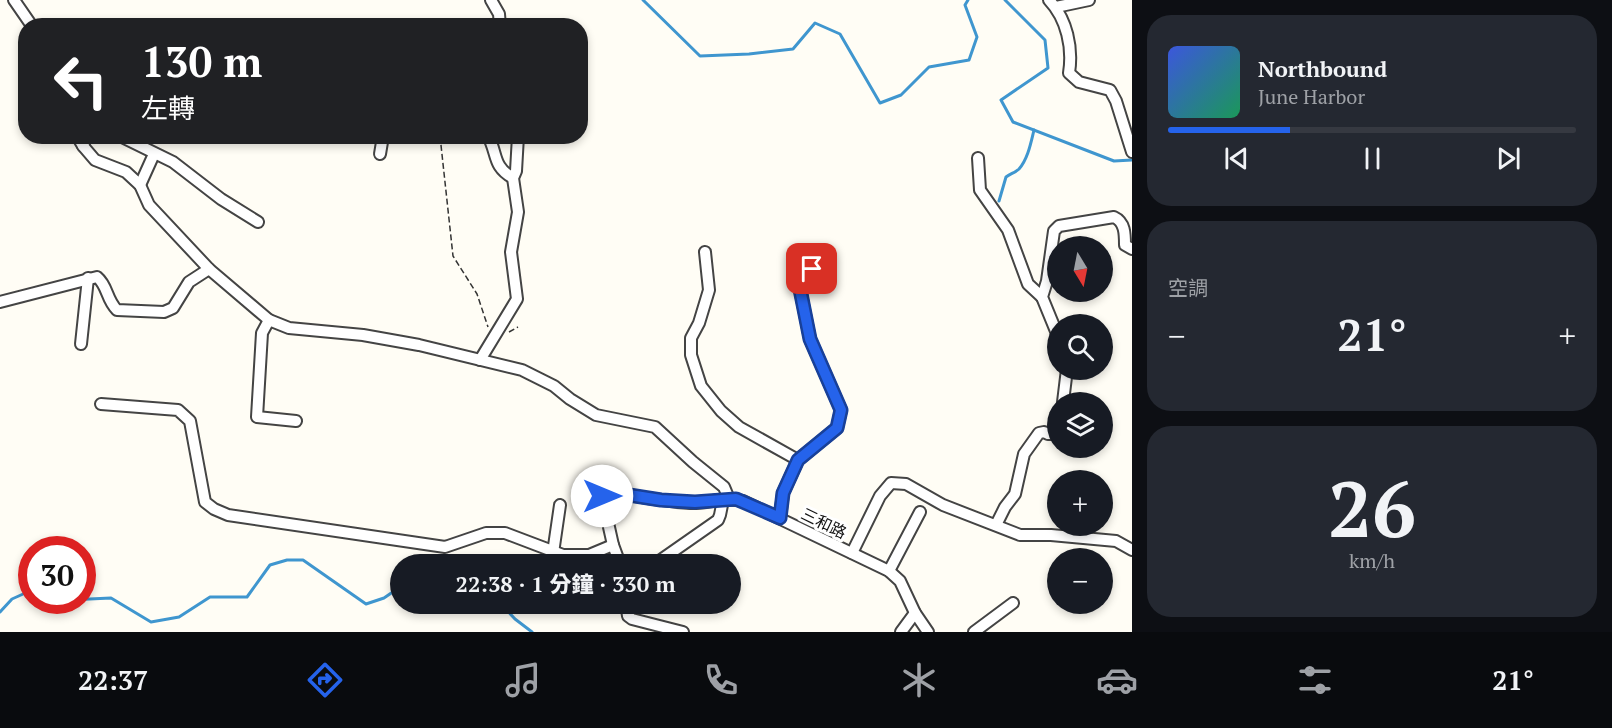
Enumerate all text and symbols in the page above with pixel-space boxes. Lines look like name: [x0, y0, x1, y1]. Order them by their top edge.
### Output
text: 130 m: [141, 33, 262, 89]
icon: left: [42, 42, 120, 120]
text: Northbound: [1258, 54, 1387, 83]
text: June Harbor: [1258, 83, 1365, 110]
text: 左轉: [141, 90, 195, 126]
icon: previous: [1220, 142, 1253, 175]
icon: pause: [1356, 142, 1389, 175]
icon: next: [1492, 142, 1525, 175]
north arrow: [1047, 236, 1113, 302]
map controls: [1047, 236, 1113, 614]
pin: [786, 243, 837, 294]
icon: arrive: [795, 252, 828, 285]
text: 空調: [1168, 274, 1208, 301]
text: 21°: [1337, 304, 1407, 364]
button: search: [1047, 314, 1113, 380]
text: −: [1168, 314, 1186, 357]
text: +: [1558, 314, 1576, 357]
button: layers: [1047, 392, 1113, 458]
text: 26: [1328, 456, 1416, 559]
position arrow: [570, 464, 634, 528]
button: +: [1047, 470, 1113, 536]
street label: 三和路: [798, 503, 850, 543]
speed limit sign: 30: [18, 536, 96, 614]
text: km/h: [1349, 547, 1395, 574]
button: −: [1047, 548, 1113, 614]
text: 22:38 · 1 分鐘 · 330 m: [456, 569, 675, 598]
icon: directions: [304, 659, 346, 701]
icon: music: [502, 659, 544, 701]
icon: phone: [700, 659, 742, 701]
icon: climate: [898, 659, 940, 701]
icon: car: [1096, 659, 1138, 701]
icon: filters: [1294, 659, 1336, 701]
text: 22:37: [78, 662, 148, 698]
text: 21°: [1492, 662, 1534, 698]

